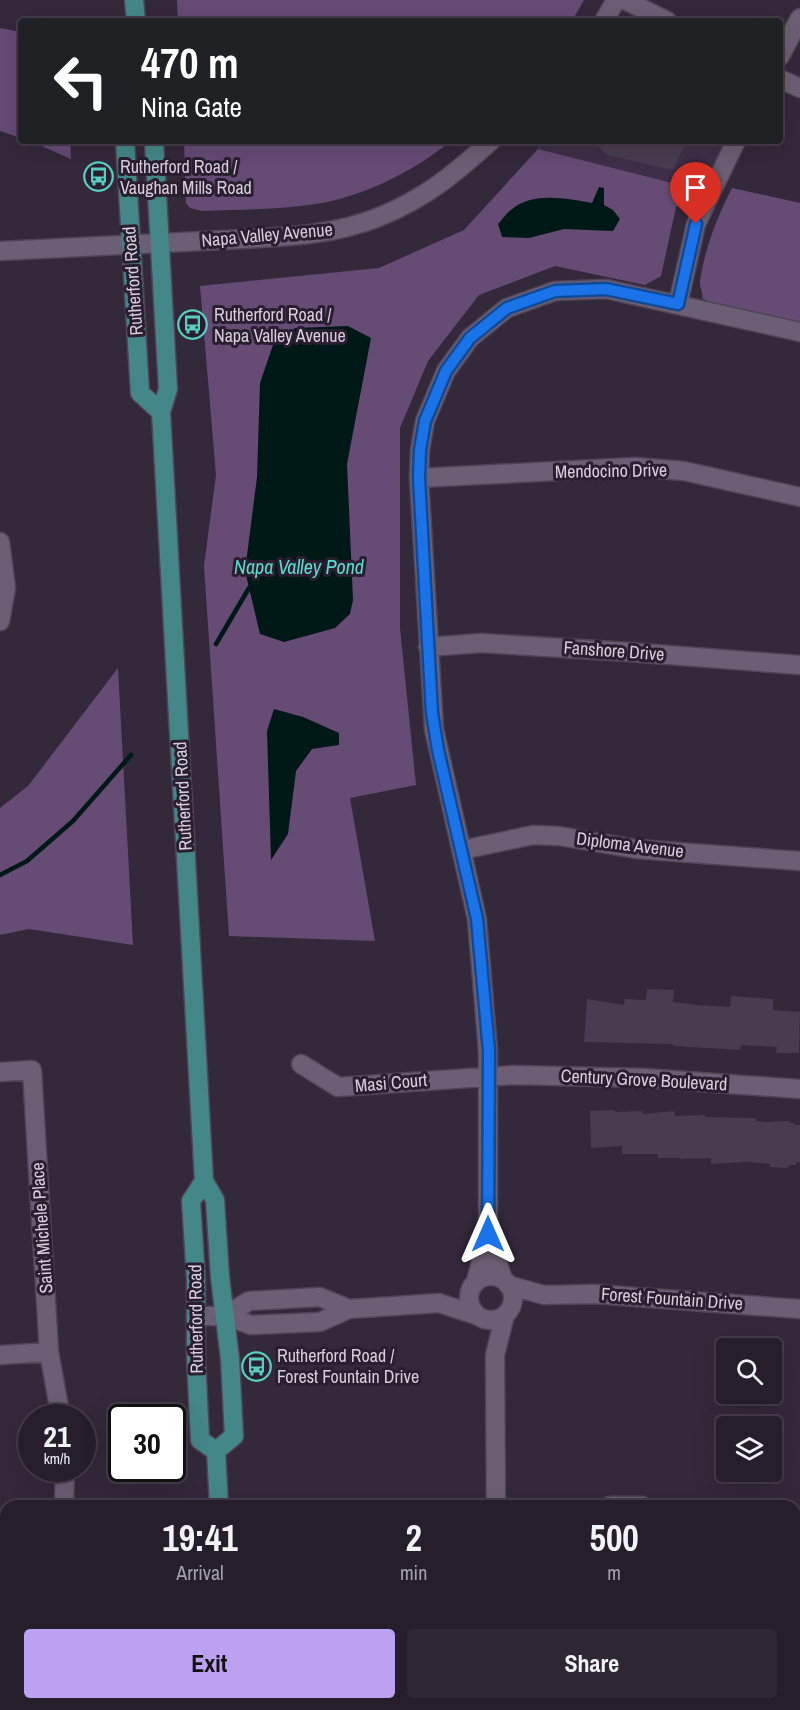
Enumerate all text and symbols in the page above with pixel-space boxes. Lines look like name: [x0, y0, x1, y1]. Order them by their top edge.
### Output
text: 470 m: [141, 35, 239, 91]
icon: left: [42, 42, 120, 120]
text: Nina Gate: [141, 89, 242, 125]
place label: Rutherford Road / Vaughan Mills Road: [120, 154, 252, 200]
bus stop icon: Rutherford Road / Vaughan Mills Road: [83, 161, 115, 193]
pin: [670, 162, 721, 224]
icon: arrive: [679, 171, 712, 204]
street label: Napa Valley Avenue: [200, 216, 334, 253]
street label: Rutherford Road: [116, 226, 149, 336]
place label: Rutherford Road / Napa Valley Avenue: [214, 302, 346, 348]
bus stop icon: Rutherford Road / Napa Valley Avenue: [177, 309, 209, 341]
street label: Mendocino Drive: [555, 457, 667, 484]
water label: Napa Valley Pond: [234, 553, 365, 580]
street label: Fanshore Drive: [563, 635, 665, 666]
street label: Rutherford Road: [167, 741, 198, 851]
street label: Diploma Avenue: [575, 826, 685, 863]
street label: Century Grove Boulevard: [560, 1063, 728, 1096]
street label: Masi Court: [354, 1067, 428, 1098]
street label: Saint Michele Place: [24, 1162, 59, 1294]
position arrow: [456, 1202, 520, 1266]
street label: Rutherford Road: [182, 1264, 209, 1374]
street label: Forest Fountain Drive: [600, 1281, 744, 1316]
map controls: [716, 1338, 782, 1482]
button: search: [716, 1338, 782, 1404]
place label: Rutherford Road / Forest Fountain Drive: [277, 1343, 419, 1389]
bus stop icon: Rutherford Road / Forest Fountain Drive: [240, 1350, 272, 1382]
speed limit sign: 30: [108, 1404, 186, 1482]
text: 21: [43, 1416, 71, 1456]
button: layers: [716, 1416, 782, 1482]
text: km/h: [44, 1448, 70, 1469]
text: 19:41: [162, 1514, 238, 1562]
text: 2: [405, 1514, 422, 1562]
text: 500: [590, 1514, 639, 1562]
text: Arrival: [176, 1559, 224, 1586]
text: min: [400, 1559, 427, 1586]
text: m: [607, 1559, 621, 1586]
button: Exit: [24, 1629, 395, 1698]
button: Share: [407, 1629, 777, 1698]

